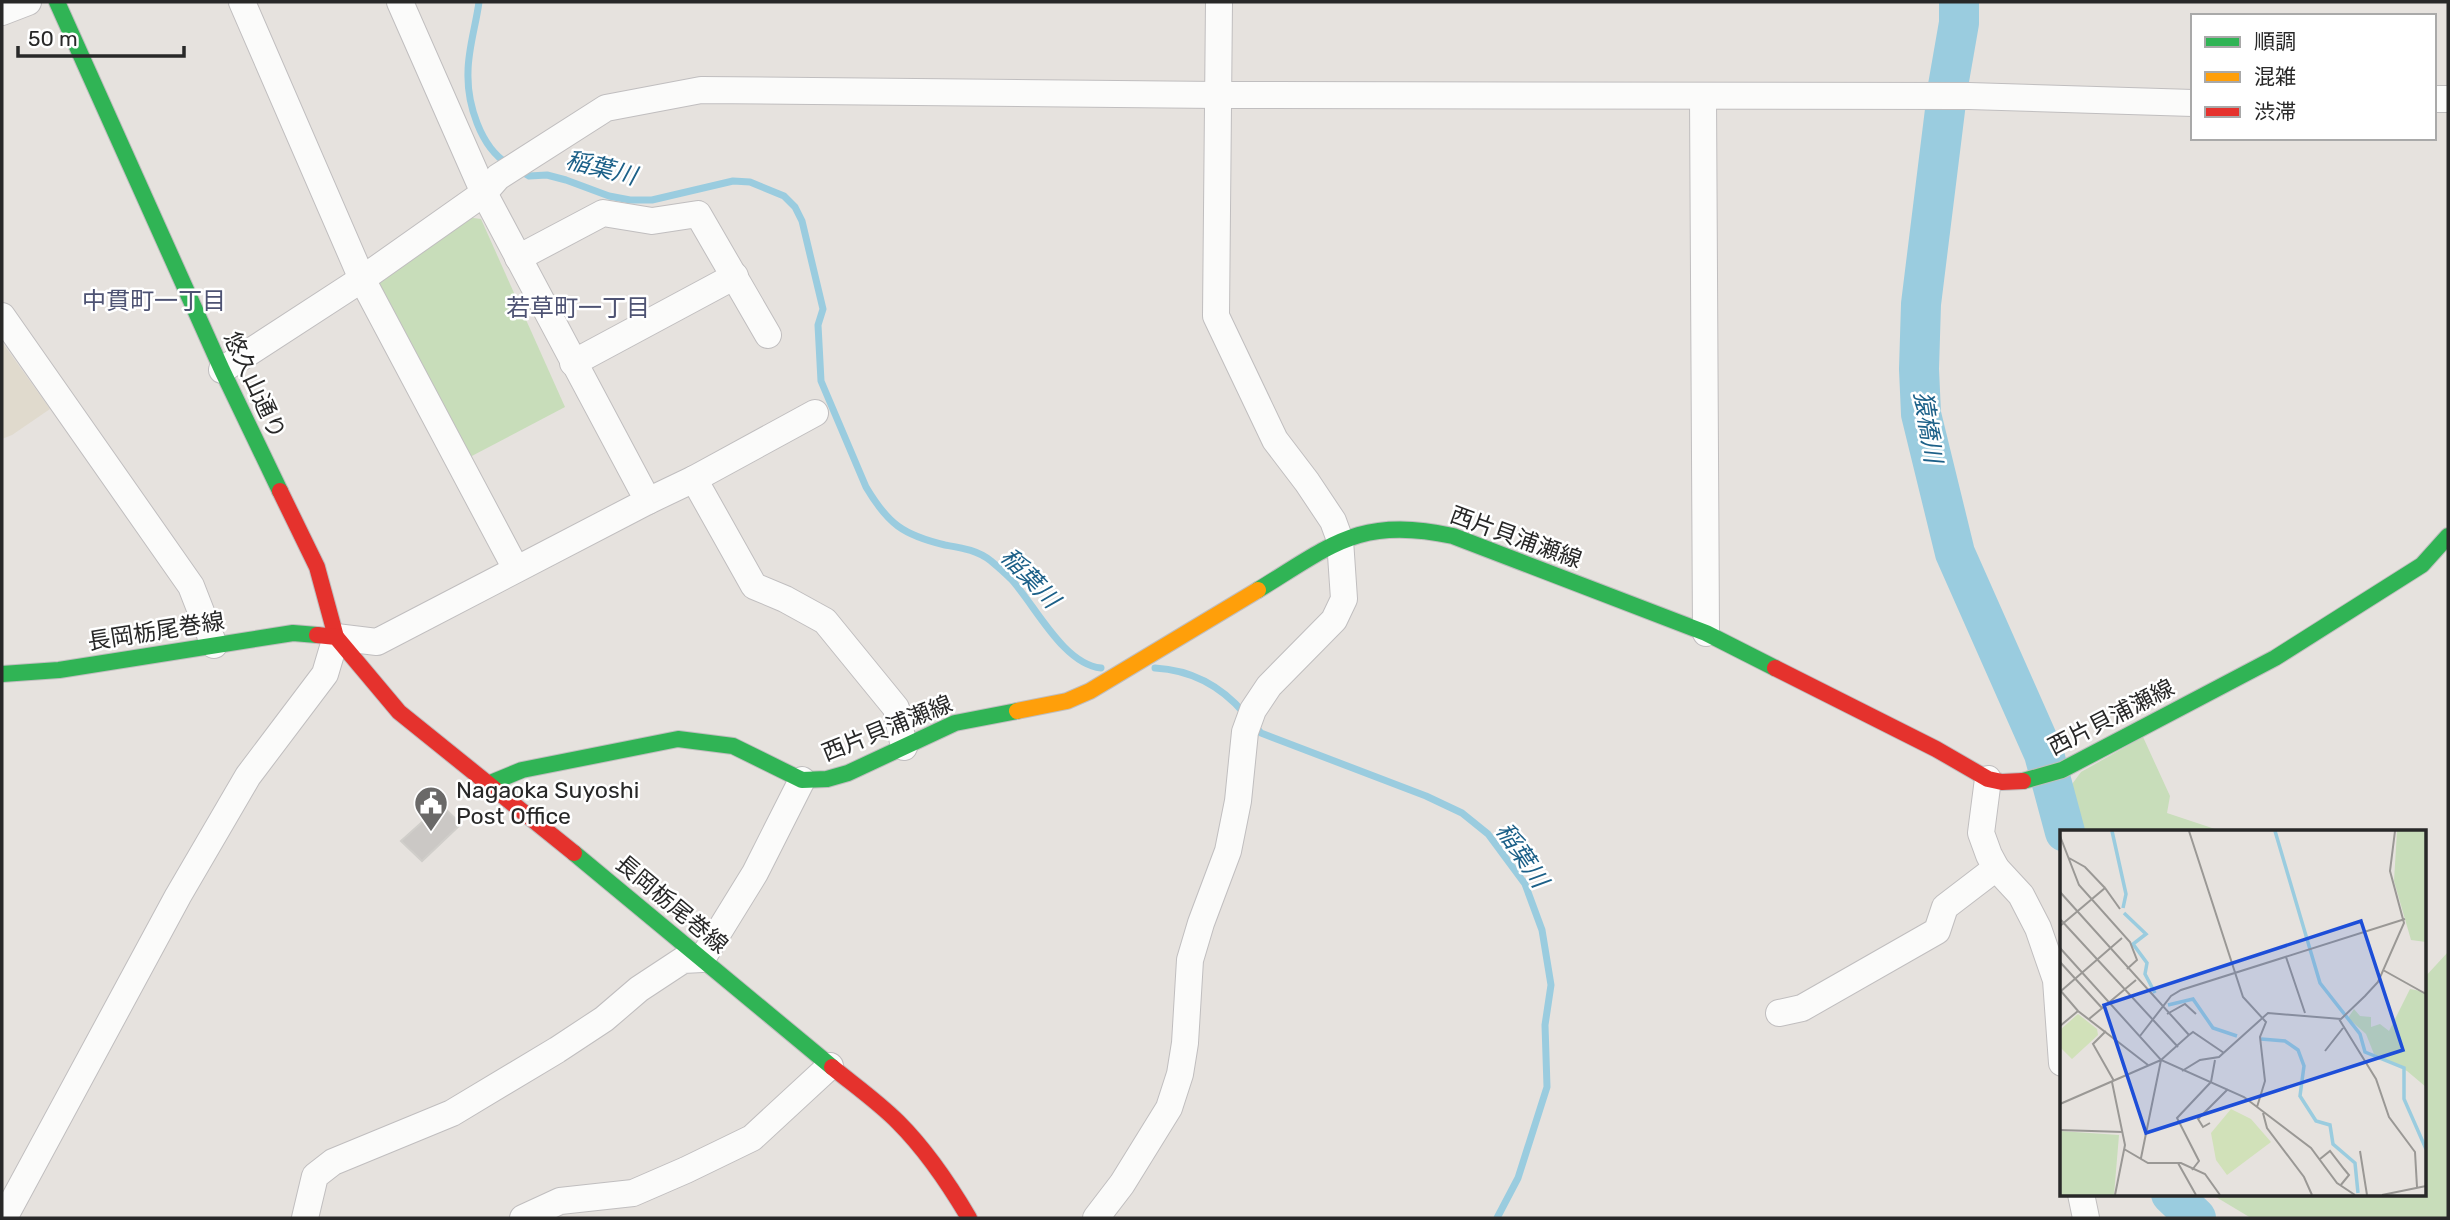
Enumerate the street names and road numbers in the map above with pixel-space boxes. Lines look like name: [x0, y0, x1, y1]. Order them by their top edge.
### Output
street label: 悠久山通り: [218, 327, 292, 443]
street label: 西片貝浦瀬線: [1446, 500, 1586, 574]
street label: 長岡栃尾巻線: [86, 606, 226, 656]
street label: 西片貝浦瀬線: [2043, 673, 2179, 761]
street label: 西片貝浦瀬線: [818, 689, 956, 767]
street label: 長岡栃尾巻線: [610, 849, 734, 959]

